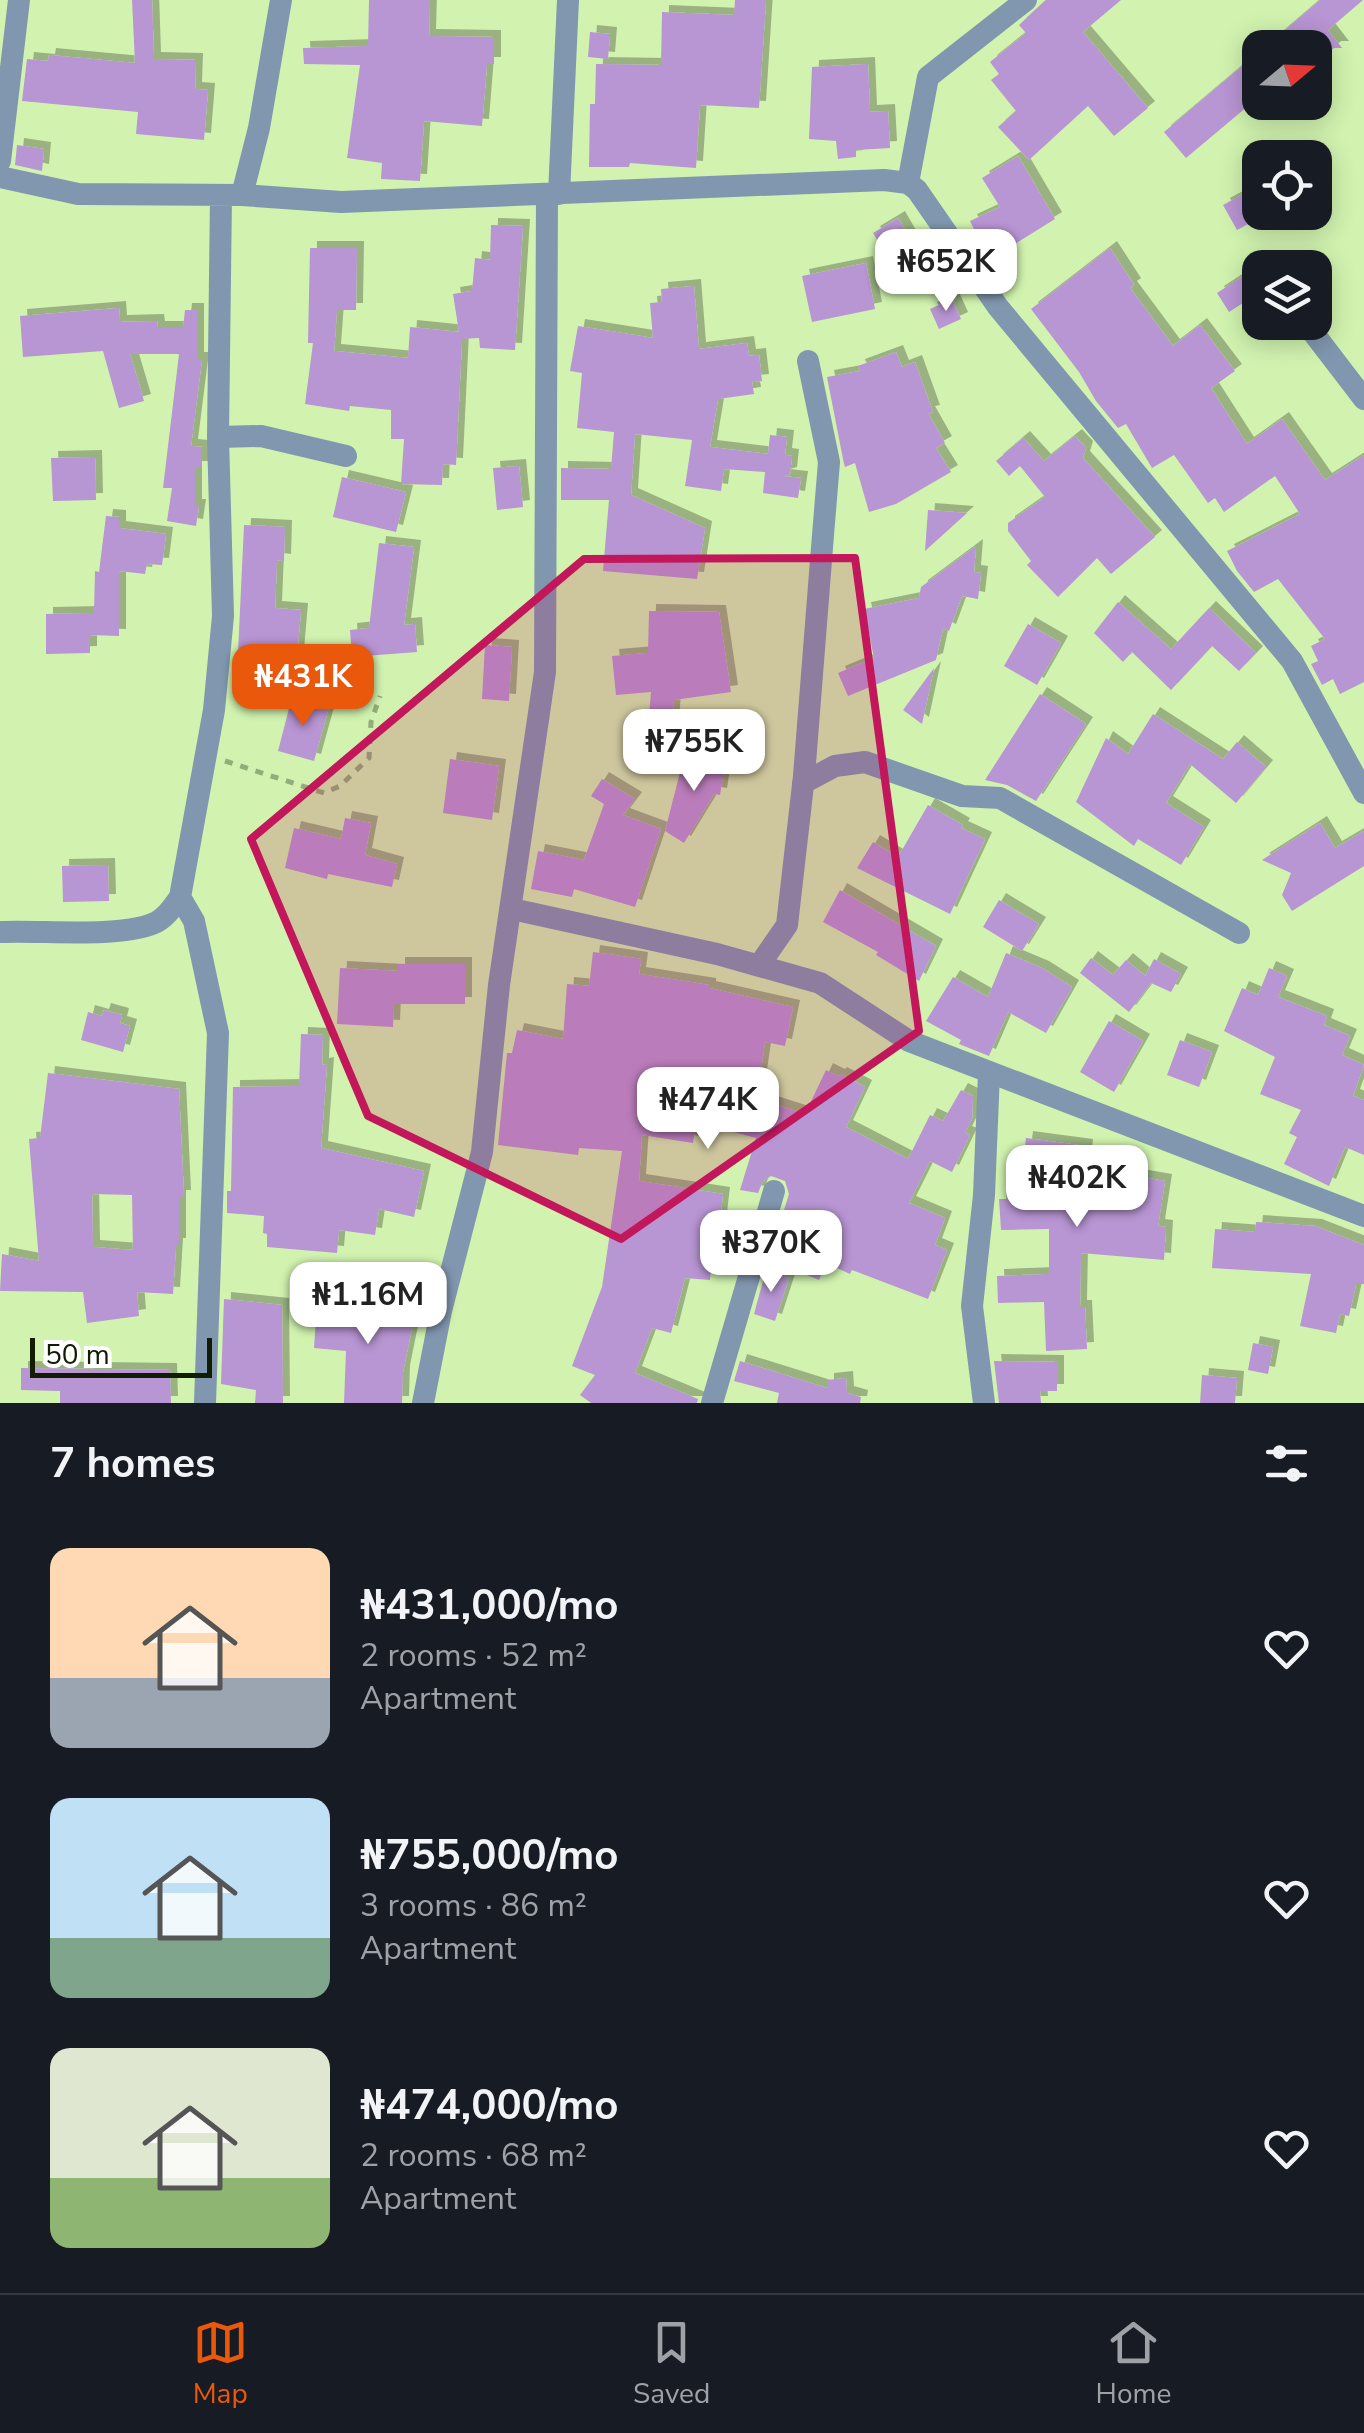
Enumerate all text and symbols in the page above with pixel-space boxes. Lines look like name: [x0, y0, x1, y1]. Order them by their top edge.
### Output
north arrow: [1242, 30, 1332, 120]
map controls: [1242, 30, 1332, 340]
button: locate: [1242, 140, 1332, 230]
pin: ₦652K: [876, 229, 1016, 314]
text: ₦652K: [897, 240, 995, 283]
button: layers: [1242, 250, 1332, 340]
pin: ₦431K: [233, 644, 373, 729]
text: ₦431K: [254, 655, 352, 698]
pin: ₦755K: [624, 709, 764, 794]
text: ₦755K: [645, 720, 743, 763]
pin: ₦474K: [638, 1067, 778, 1152]
text: ₦474K: [659, 1078, 757, 1121]
pin: ₦402K: [1007, 1145, 1147, 1230]
text: ₦402K: [1028, 1156, 1126, 1199]
pin: ₦370K: [701, 1210, 841, 1295]
text: ₦370K: [722, 1221, 820, 1264]
pin: ₦1.16M: [287, 1262, 449, 1347]
text: ₦1.16M: [312, 1273, 424, 1316]
scale bar: [30, 1333, 212, 1378]
text: 50 m: [45, 1336, 110, 1374]
text: 7 homes: [50, 1435, 215, 1492]
icon: filters: [1259, 1436, 1314, 1491]
text: ₦431,000/mo: [360, 1577, 618, 1634]
icon: home: [130, 1588, 250, 1708]
icon: heart: [1259, 1621, 1314, 1676]
text: 2 rooms · 52 m²: [360, 1634, 587, 1677]
text: Apartment: [360, 1677, 516, 1720]
text: ₦755,000/mo: [360, 1827, 618, 1884]
icon: home: [130, 1838, 250, 1958]
icon: heart: [1259, 1871, 1314, 1926]
text: 3 rooms · 86 m²: [360, 1884, 587, 1927]
text: Apartment: [360, 1927, 516, 1970]
text: ₦474,000/mo: [360, 2077, 618, 2134]
icon: home: [130, 2088, 250, 2208]
icon: heart: [1259, 2121, 1314, 2176]
text: 2 rooms · 68 m²: [360, 2134, 587, 2177]
text: Apartment: [360, 2177, 516, 2220]
tab: Map: [193, 2315, 248, 2413]
tab: Saved: [633, 2315, 710, 2413]
tab: Home: [1096, 2315, 1171, 2413]

